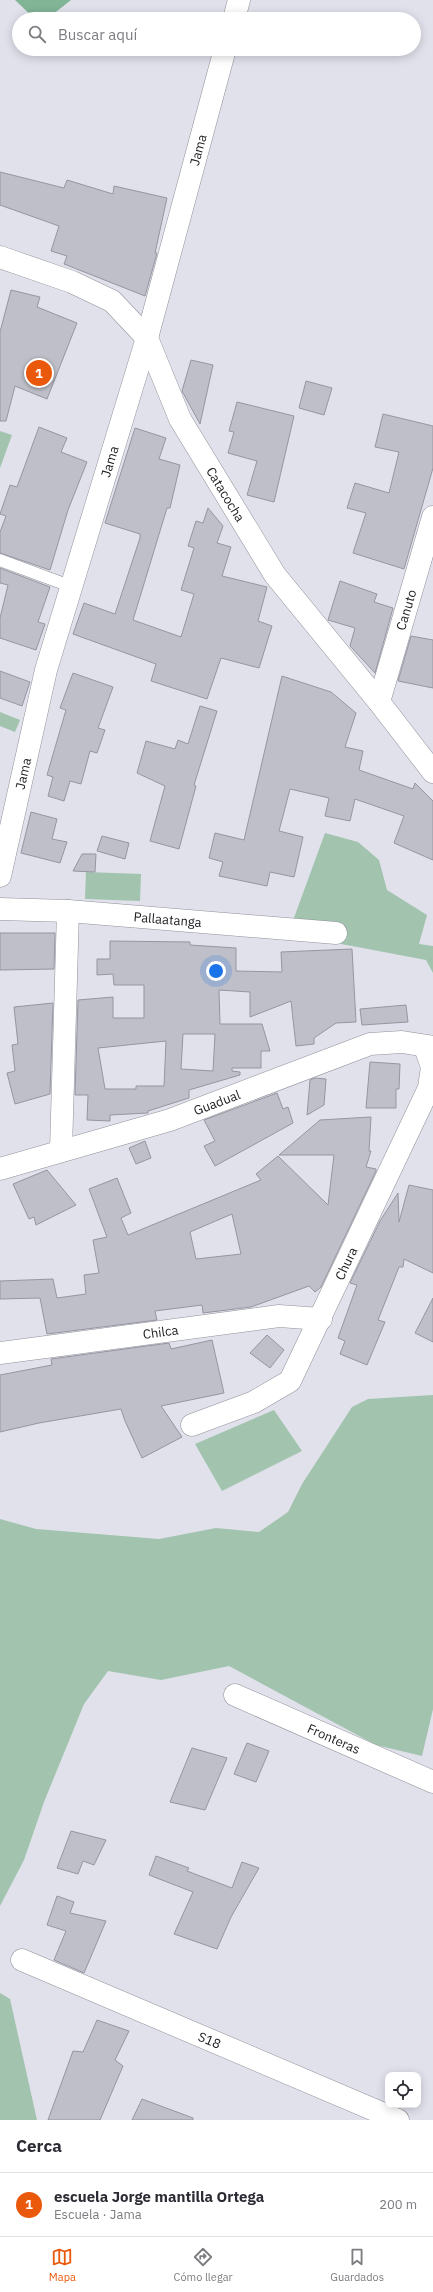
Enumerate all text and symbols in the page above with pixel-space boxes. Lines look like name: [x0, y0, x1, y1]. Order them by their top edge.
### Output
search box: [12, 12, 421, 56]
icon: search: [26, 23, 48, 45]
text: Buscar aquí: [58, 25, 137, 44]
street label: Jama: [185, 132, 210, 167]
pin: 1: [26, 358, 52, 388]
street label: Jama: [97, 444, 122, 479]
street label: Catacocha: [203, 464, 249, 525]
street label: Canuto: [392, 587, 420, 632]
street label: Jama: [11, 756, 35, 791]
street label: Pallaatanga: [133, 908, 202, 930]
your location: [206, 961, 226, 981]
street label: Guadual: [191, 1085, 243, 1119]
street label: Chura: [331, 1244, 361, 1283]
street label: Chilca: [142, 1321, 179, 1342]
street label: Fronteras: [305, 1719, 363, 1758]
street label: S18: [196, 2028, 224, 2052]
map controls: [385, 2072, 421, 2108]
button: locate: [385, 2072, 421, 2108]
text: Cerca: [16, 2135, 62, 2157]
text: escuela Jorge mantilla Ortega: [54, 2187, 264, 2206]
text: 1: [25, 2196, 33, 2213]
text: 200 m: [379, 2196, 417, 2213]
text: Escuela · Jama: [54, 2206, 142, 2223]
tab: Mapa: [49, 2246, 76, 2284]
tab: Cómo llegar: [174, 2246, 233, 2284]
tab: Guardados: [330, 2246, 384, 2284]

